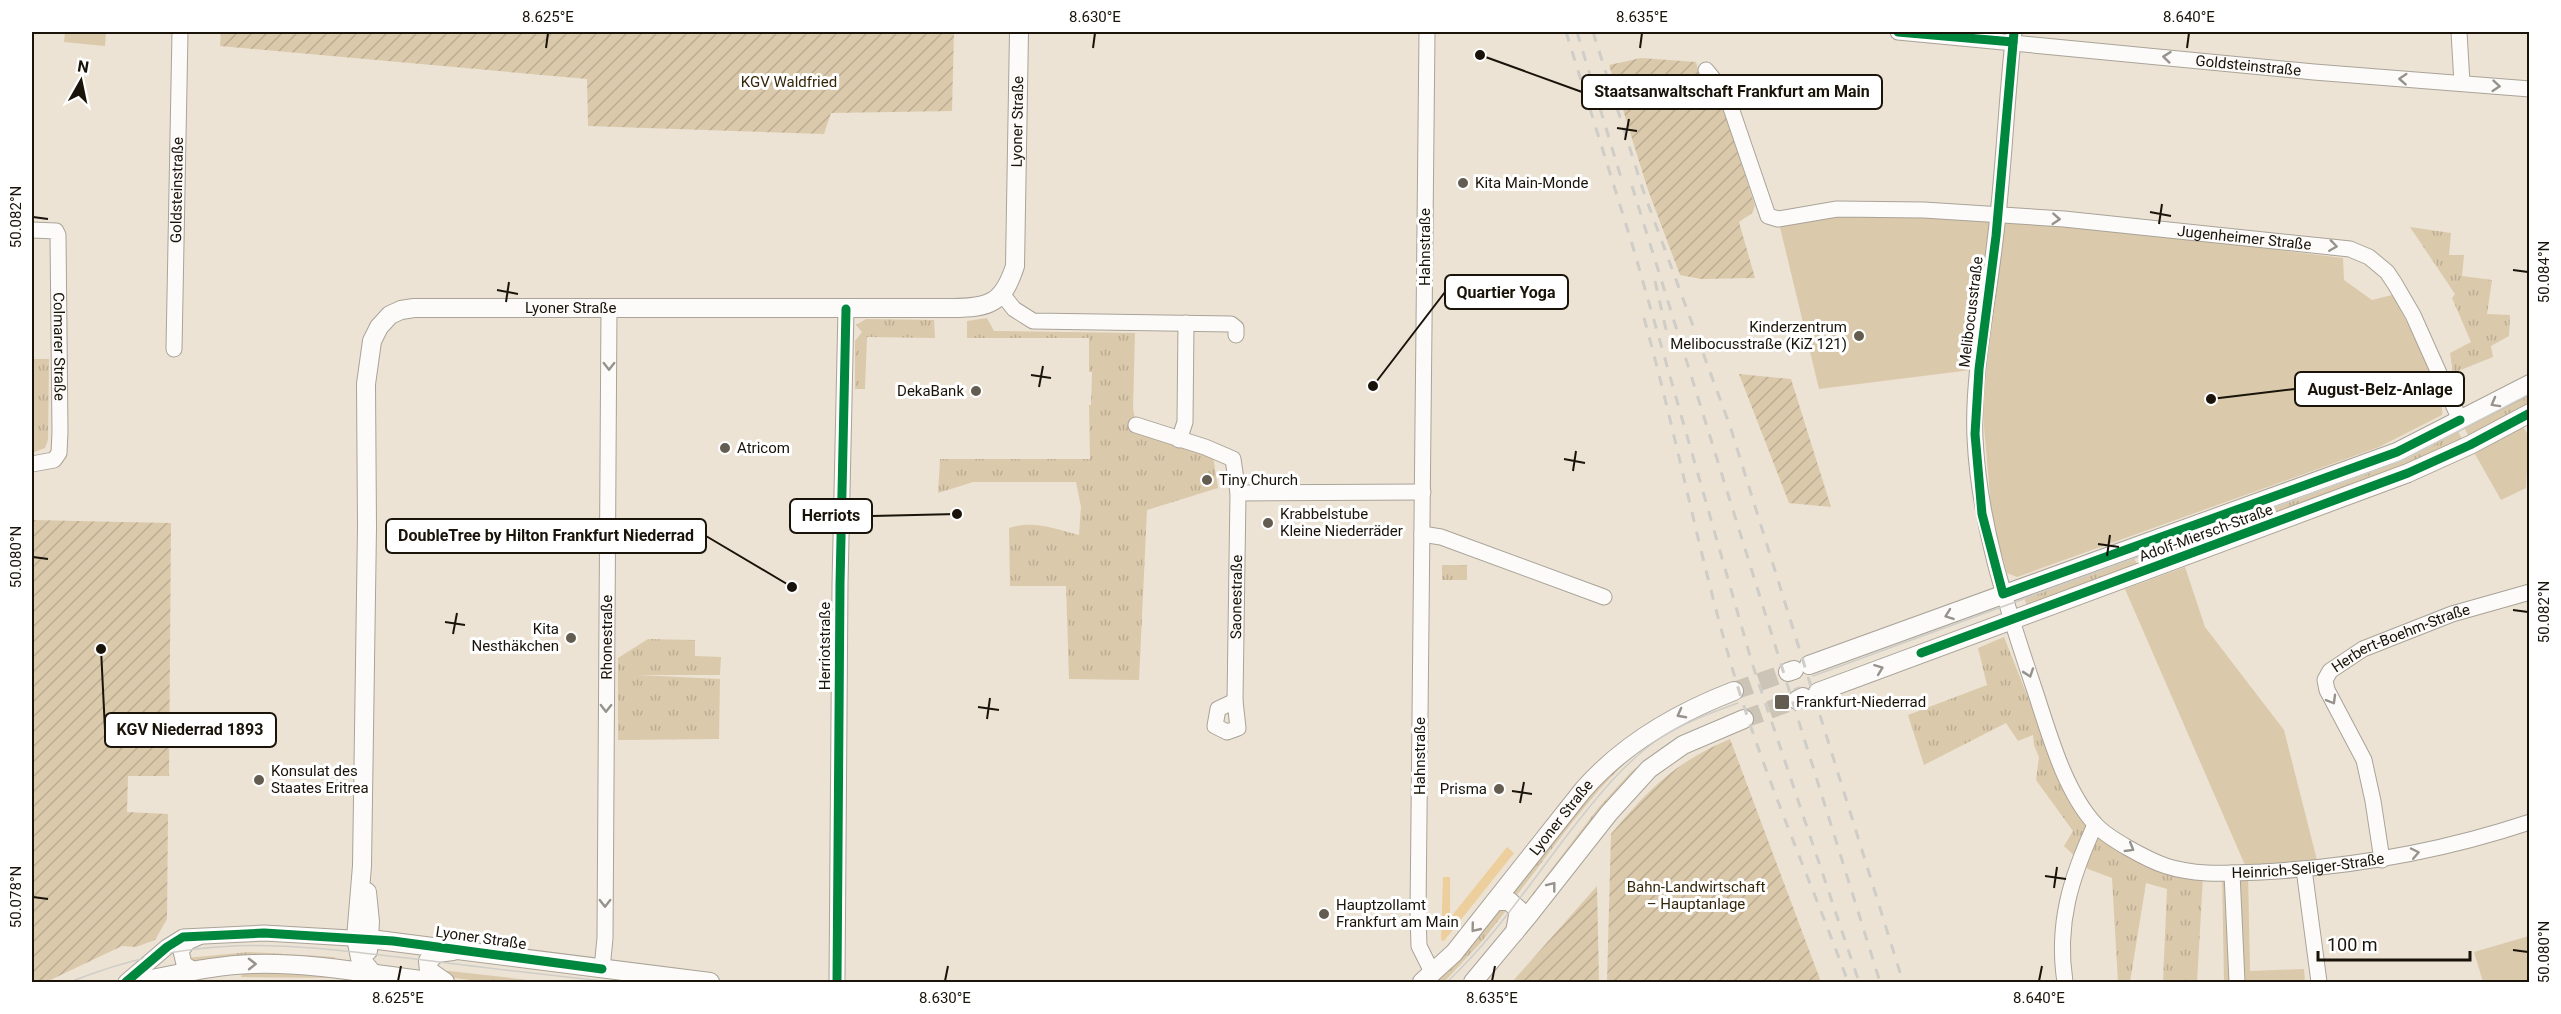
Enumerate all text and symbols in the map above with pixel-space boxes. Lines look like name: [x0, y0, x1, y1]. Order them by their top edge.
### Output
text: 8.625°E: [522, 8, 574, 26]
text: 8.630°E: [1069, 8, 1121, 26]
text: 8.635°E: [1616, 8, 1668, 26]
text: 8.640°E: [2163, 8, 2215, 26]
north arrow: [51, 51, 111, 111]
one-way arrow: [2163, 51, 2172, 64]
street label: Goldsteinstraße: [2195, 52, 2302, 80]
text: N: [76, 56, 90, 77]
park label: KGV Waldfried: [741, 73, 837, 91]
one-way arrow: [2399, 73, 2408, 86]
callout: Staatsanwaltschaft Frankfurt am Main: [1582, 75, 1882, 109]
street label: Lyoner Straße: [1008, 76, 1027, 167]
one-way arrow: [2491, 79, 2500, 92]
text: Staatsanwaltschaft Frankfurt am Main: [1594, 82, 1870, 101]
street label: Goldsteinstraße: [167, 137, 187, 243]
place label: Kita Main-Monde: [1475, 174, 1589, 192]
marker: Kita Main-Monde: [1456, 176, 1470, 190]
text: 50.082°N: [7, 186, 25, 248]
street label: Hahnstraße: [1416, 208, 1434, 286]
one-way arrow: [2051, 212, 2060, 225]
street label: Jugenheimer Straße: [2176, 222, 2312, 254]
one-way arrow: [2329, 240, 2338, 252]
text: 50.084°N: [2535, 241, 2553, 303]
street label: Melibocusstraße: [1955, 255, 1987, 369]
callout: Quartier Yoga: [1445, 275, 1568, 309]
text: Quartier Yoga: [1456, 283, 1556, 302]
street label: Colmarer Straße: [50, 292, 69, 401]
street label: Lyoner Straße: [525, 299, 616, 317]
place label: Kinderzentrum Melibocusstraße (KiZ 121): [1670, 318, 1847, 353]
marker: Kinderzentrum Melibocusstraße (KiZ 121): [1852, 329, 1866, 343]
one-way arrow: [603, 361, 615, 370]
callout: August-Belz-Anlage: [2295, 372, 2464, 406]
text: August-Belz-Anlage: [2307, 380, 2453, 399]
place label: DekaBank: [897, 382, 964, 400]
marker: DekaBank: [969, 384, 983, 398]
one-way arrow: [2491, 396, 2501, 407]
place label: Atricom: [737, 439, 790, 457]
marker: Atricom: [718, 441, 732, 455]
place label: Tiny Church: [1219, 471, 1298, 489]
marker: Tiny Church: [1200, 473, 1214, 487]
callout: Herriots: [790, 499, 872, 533]
street label: Adolf-Miersch-Straße: [2137, 500, 2275, 566]
place label: Krabbelstube Kleine Niederräder: [1280, 505, 1403, 540]
text: Herriots: [802, 506, 860, 525]
marker: Krabbelstube Kleine Niederräder: [1261, 516, 1275, 530]
callout: DoubleTree by Hilton Frankfurt Niederrad: [386, 519, 706, 553]
text: 50.080°N: [7, 526, 25, 588]
text: DoubleTree by Hilton Frankfurt Niederrad: [398, 526, 694, 545]
street label: Saonestraße: [1227, 555, 1246, 639]
text: 50.082°N: [2535, 581, 2553, 643]
street label: Rhonestraße: [598, 595, 616, 680]
street label: Herbert-Boehm-Straße: [2328, 600, 2472, 676]
street label: Herriotstraße: [816, 602, 834, 690]
one-way arrow: [1944, 607, 1954, 620]
place label: Kita Nesthäkchen: [471, 620, 559, 655]
marker: Kita Nesthäkchen: [564, 631, 578, 645]
one-way arrow: [1873, 664, 1884, 676]
one-way arrow: [2021, 668, 2034, 678]
marker: Frankfurt-Niederrad: [1773, 693, 1791, 711]
place label: Frankfurt-Niederrad: [1796, 693, 1926, 711]
one-way arrow: [2325, 694, 2336, 704]
one-way arrow: [600, 703, 612, 712]
one-way arrow: [1676, 707, 1687, 718]
callout: KGV Niederrad 1893: [105, 713, 276, 747]
street label: Hahnstraße: [1411, 717, 1429, 795]
text: KGV Niederrad 1893: [117, 720, 263, 739]
place label: Konsulat des Staates Eritrea: [271, 762, 369, 797]
marker: Konsulat des Staates Eritrea: [252, 773, 266, 787]
street label: Lyoner Straße: [1526, 776, 1597, 859]
place label: Prisma: [1440, 780, 1487, 798]
marker: Prisma: [1492, 782, 1506, 796]
one-way arrow: [2124, 841, 2134, 852]
one-way arrow: [2410, 847, 2420, 860]
street label: Heinrich-Seliger-Straße: [2231, 849, 2386, 882]
text: 50.078°N: [7, 866, 25, 928]
park label: Bahn-Landwirtschaft – Hauptanlage: [1627, 878, 1765, 913]
one-way arrow: [1544, 882, 1555, 893]
place label: Hauptzollamt Frankfurt am Main: [1336, 896, 1459, 931]
one-way arrow: [599, 898, 611, 907]
marker: Hauptzollamt Frankfurt am Main: [1317, 907, 1331, 921]
text: 50.080°N: [2535, 921, 2553, 983]
one-way arrow: [1471, 922, 1482, 933]
street label: Lyoner Straße: [435, 923, 528, 953]
scale bar: [2318, 924, 2470, 962]
text: 100 m: [2327, 934, 2378, 955]
one-way arrow: [248, 958, 257, 970]
text: 8.625°E: [372, 989, 424, 1007]
text: 8.630°E: [919, 989, 971, 1007]
text: 8.635°E: [1466, 989, 1518, 1007]
text: 8.640°E: [2013, 989, 2065, 1007]

